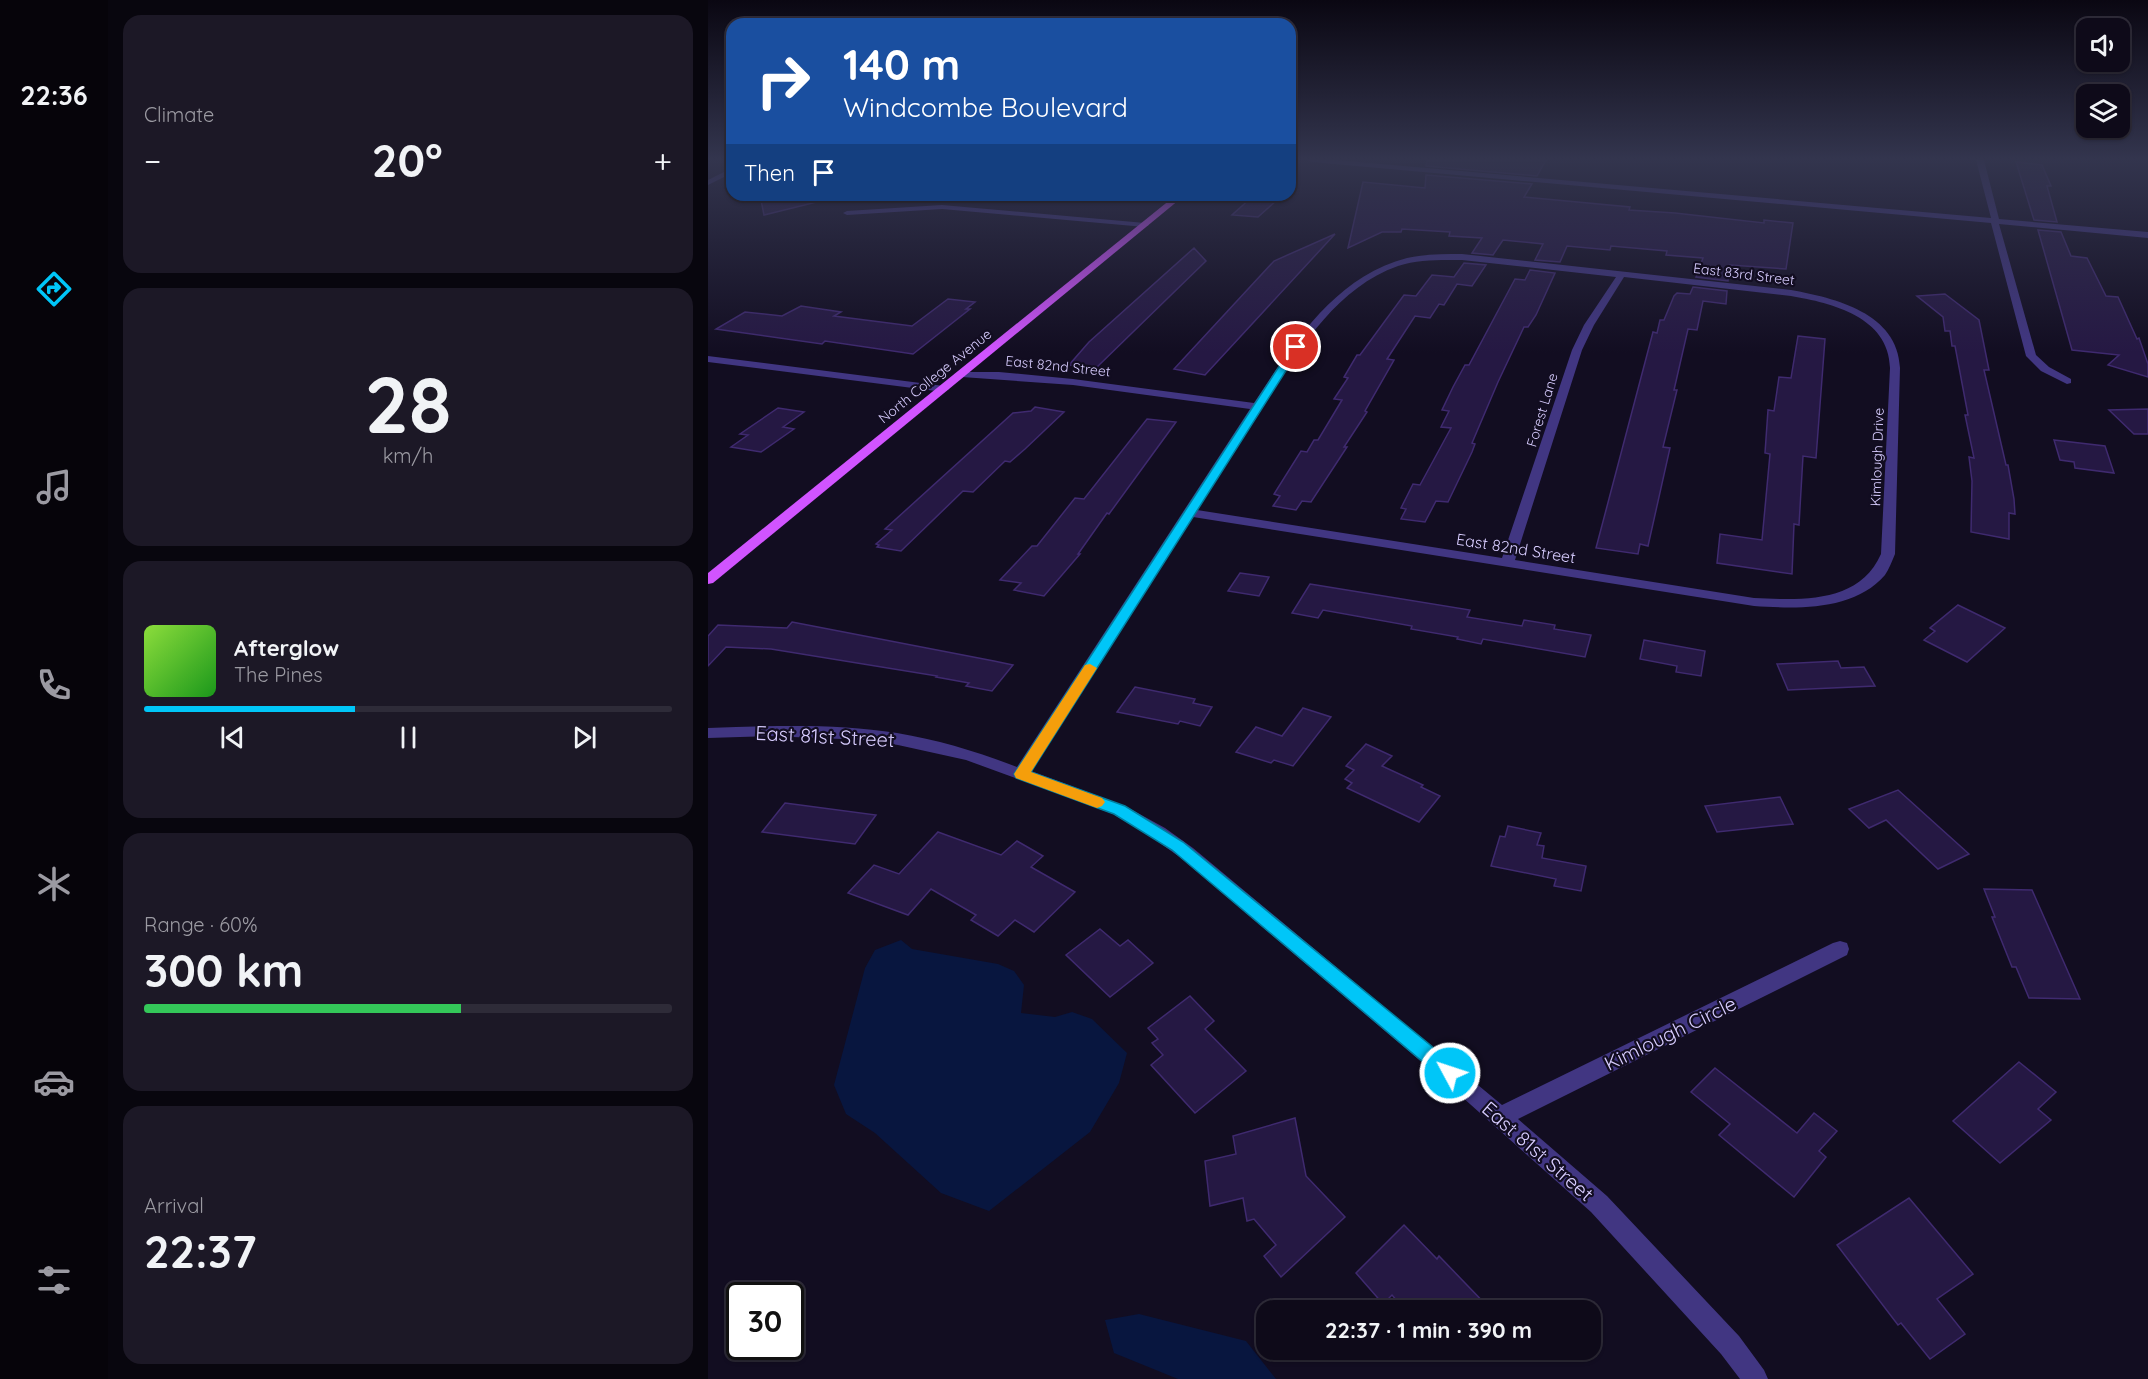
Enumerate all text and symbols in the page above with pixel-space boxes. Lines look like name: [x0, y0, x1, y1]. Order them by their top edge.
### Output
map controls: [2076, 18, 2130, 138]
button: sound: [2076, 18, 2130, 72]
text: 140 m: [843, 38, 960, 91]
icon: right: [744, 42, 822, 120]
text: 22:36: [20, 78, 88, 112]
button: layers: [2076, 84, 2130, 138]
text: Windcombe Boulevard: [843, 90, 1128, 124]
text: Climate: [144, 102, 214, 127]
text: 20°: [372, 132, 443, 188]
text: −: [144, 140, 161, 181]
text: +: [653, 140, 672, 181]
icon: arrive: [807, 156, 840, 189]
text: Then: [744, 159, 795, 187]
street label: East 83rd Street: [1692, 259, 1796, 289]
icon: directions: [33, 268, 75, 310]
pin: [1270, 321, 1321, 372]
street label: North College Avenue: [875, 325, 995, 427]
icon: arrive: [1279, 330, 1312, 363]
street label: East 82nd Street: [1005, 352, 1112, 380]
text: 28: [364, 355, 452, 453]
street label: Forest Lane: [1522, 371, 1562, 449]
street label: Kimlough Drive: [1866, 407, 1888, 507]
text: km/h: [383, 443, 433, 468]
icon: music: [33, 466, 75, 508]
street label: East 82nd Street: [1455, 529, 1577, 567]
text: Afterglow: [234, 634, 339, 662]
text: The Pines: [234, 662, 323, 687]
icon: phone: [33, 664, 75, 706]
street label: East 81st Street: [755, 720, 896, 752]
icon: previous: [216, 721, 249, 754]
icon: pause: [392, 721, 425, 754]
icon: next: [568, 721, 601, 754]
icon: climate: [33, 863, 75, 905]
text: Range · 60%: [144, 912, 258, 937]
text: 300 km: [144, 942, 303, 998]
street label: Kimlough Circle: [1600, 990, 1740, 1076]
position arrow: [1418, 1041, 1482, 1105]
icon: car: [33, 1061, 75, 1103]
street label: East 81st Street: [1477, 1096, 1599, 1206]
text: Arrival: [144, 1193, 204, 1218]
text: 22:37: [144, 1223, 256, 1279]
icon: filters: [33, 1259, 75, 1301]
speed limit sign: 30: [726, 1282, 804, 1360]
text: 22:37 · 1 min · 390 m: [1325, 1316, 1532, 1344]

